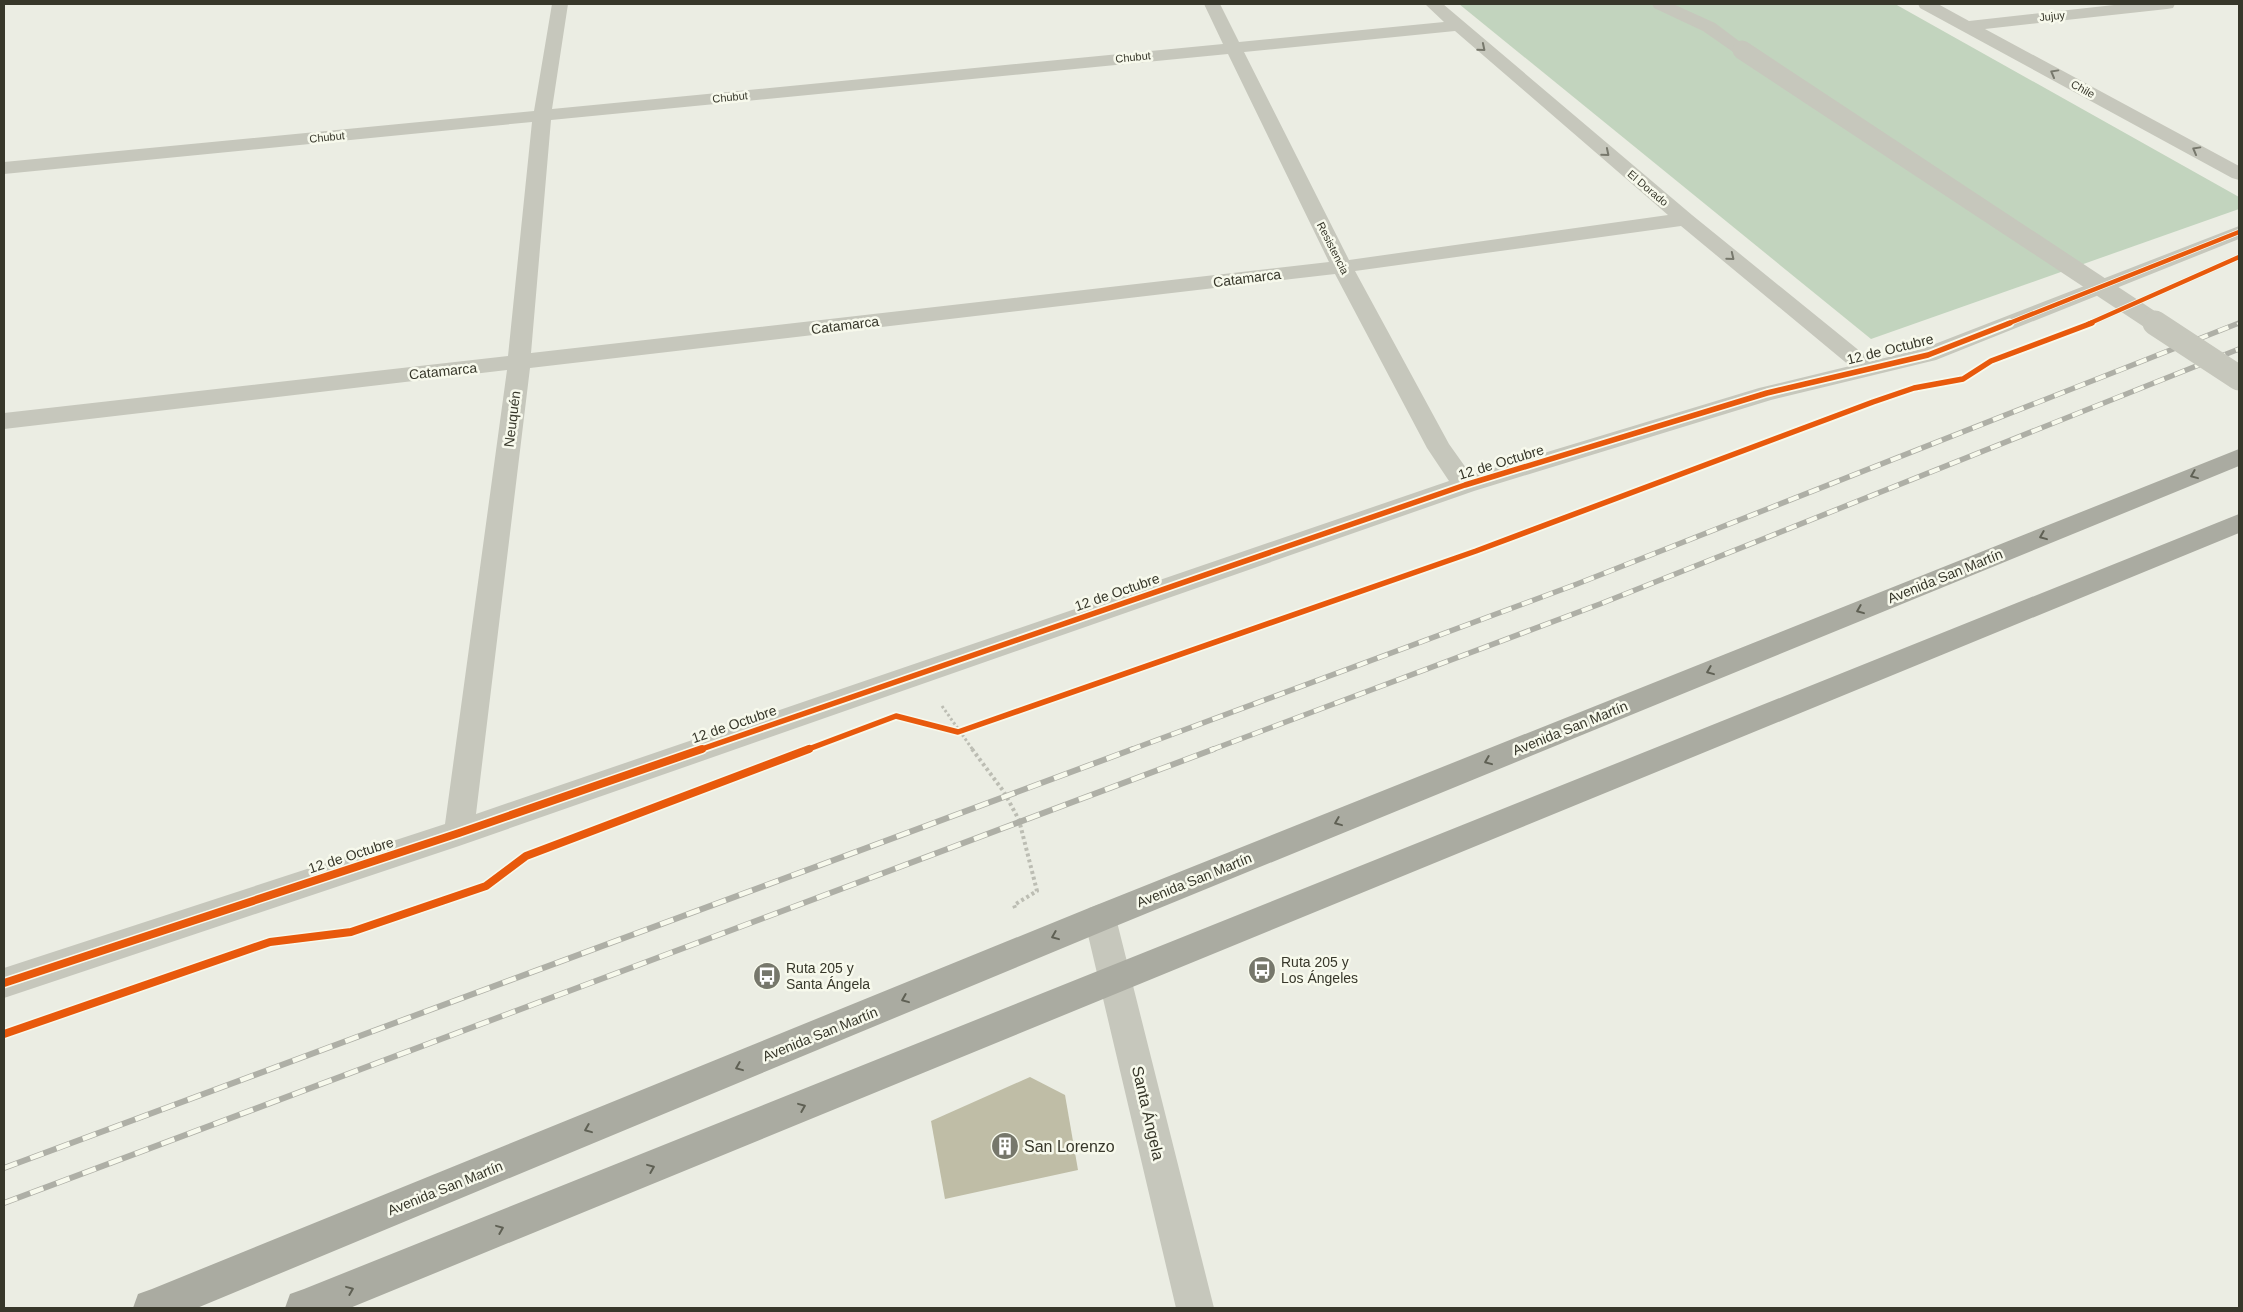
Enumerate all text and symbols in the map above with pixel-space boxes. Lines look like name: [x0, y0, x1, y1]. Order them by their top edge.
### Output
street label: Jujuy: [2039, 9, 2066, 23]
one-way arrow: [1477, 42, 1486, 51]
street label: Chubut: [1115, 49, 1151, 65]
one-way arrow: [2050, 69, 2059, 79]
street label: Chile: [2069, 78, 2097, 100]
street label: Chubut: [712, 89, 748, 105]
street label: Chubut: [309, 129, 345, 145]
one-way arrow: [1601, 147, 1610, 156]
one-way arrow: [2193, 147, 2202, 157]
street label: El Dorado: [1625, 168, 1671, 208]
street label: Resistencia: [1315, 220, 1352, 277]
one-way arrow: [1725, 251, 1734, 259]
street label: Catamarca: [1212, 266, 1282, 290]
street label: Catamarca: [810, 313, 880, 337]
street label: 12 de Octubre: [1845, 330, 1935, 367]
street label: Catamarca: [408, 359, 478, 383]
street label: Neuquén: [501, 390, 523, 448]
street label: 12 de Octubre: [1456, 441, 1546, 483]
one-way arrow: [2190, 469, 2199, 479]
one-way arrow: [2040, 530, 2048, 540]
street label: Avenida San Martín: [1885, 546, 2005, 606]
street label: 12 de Octubre: [1072, 570, 1162, 614]
one-way arrow: [1857, 605, 1865, 615]
one-way arrow: [1706, 665, 1715, 676]
street label: Avenida San Martín: [1510, 698, 1630, 758]
street label: 12 de Octubre: [689, 702, 779, 746]
one-way arrow: [1484, 755, 1493, 765]
one-way arrow: [1334, 816, 1342, 826]
street label: 12 de Octubre: [306, 834, 396, 876]
street label: Avenida San Martín: [1134, 850, 1254, 910]
one-way arrow: [1051, 930, 1060, 941]
place label: Ruta 205 y Los Ángeles: [1281, 954, 1358, 986]
bus stop icon: Ruta 205 y Los Ángeles: [1247, 955, 1277, 985]
place label: Ruta 205 y Santa Ángela: [786, 960, 870, 992]
bus stop icon: Ruta 205 y Santa Ángela: [752, 961, 782, 991]
one-way arrow: [901, 992, 910, 1003]
street label: Avenida San Martín: [760, 1004, 880, 1064]
one-way arrow: [735, 1061, 744, 1071]
street label: Santa Ángela: [1129, 1064, 1168, 1162]
one-way arrow: [797, 1103, 805, 1113]
one-way arrow: [585, 1123, 593, 1133]
building icon: San Lorenzo: [990, 1131, 1020, 1161]
place label: San Lorenzo: [1024, 1138, 1115, 1155]
street label: Avenida San Martín: [385, 1158, 505, 1218]
one-way arrow: [646, 1164, 655, 1174]
one-way arrow: [495, 1225, 504, 1235]
one-way arrow: [345, 1286, 353, 1296]

